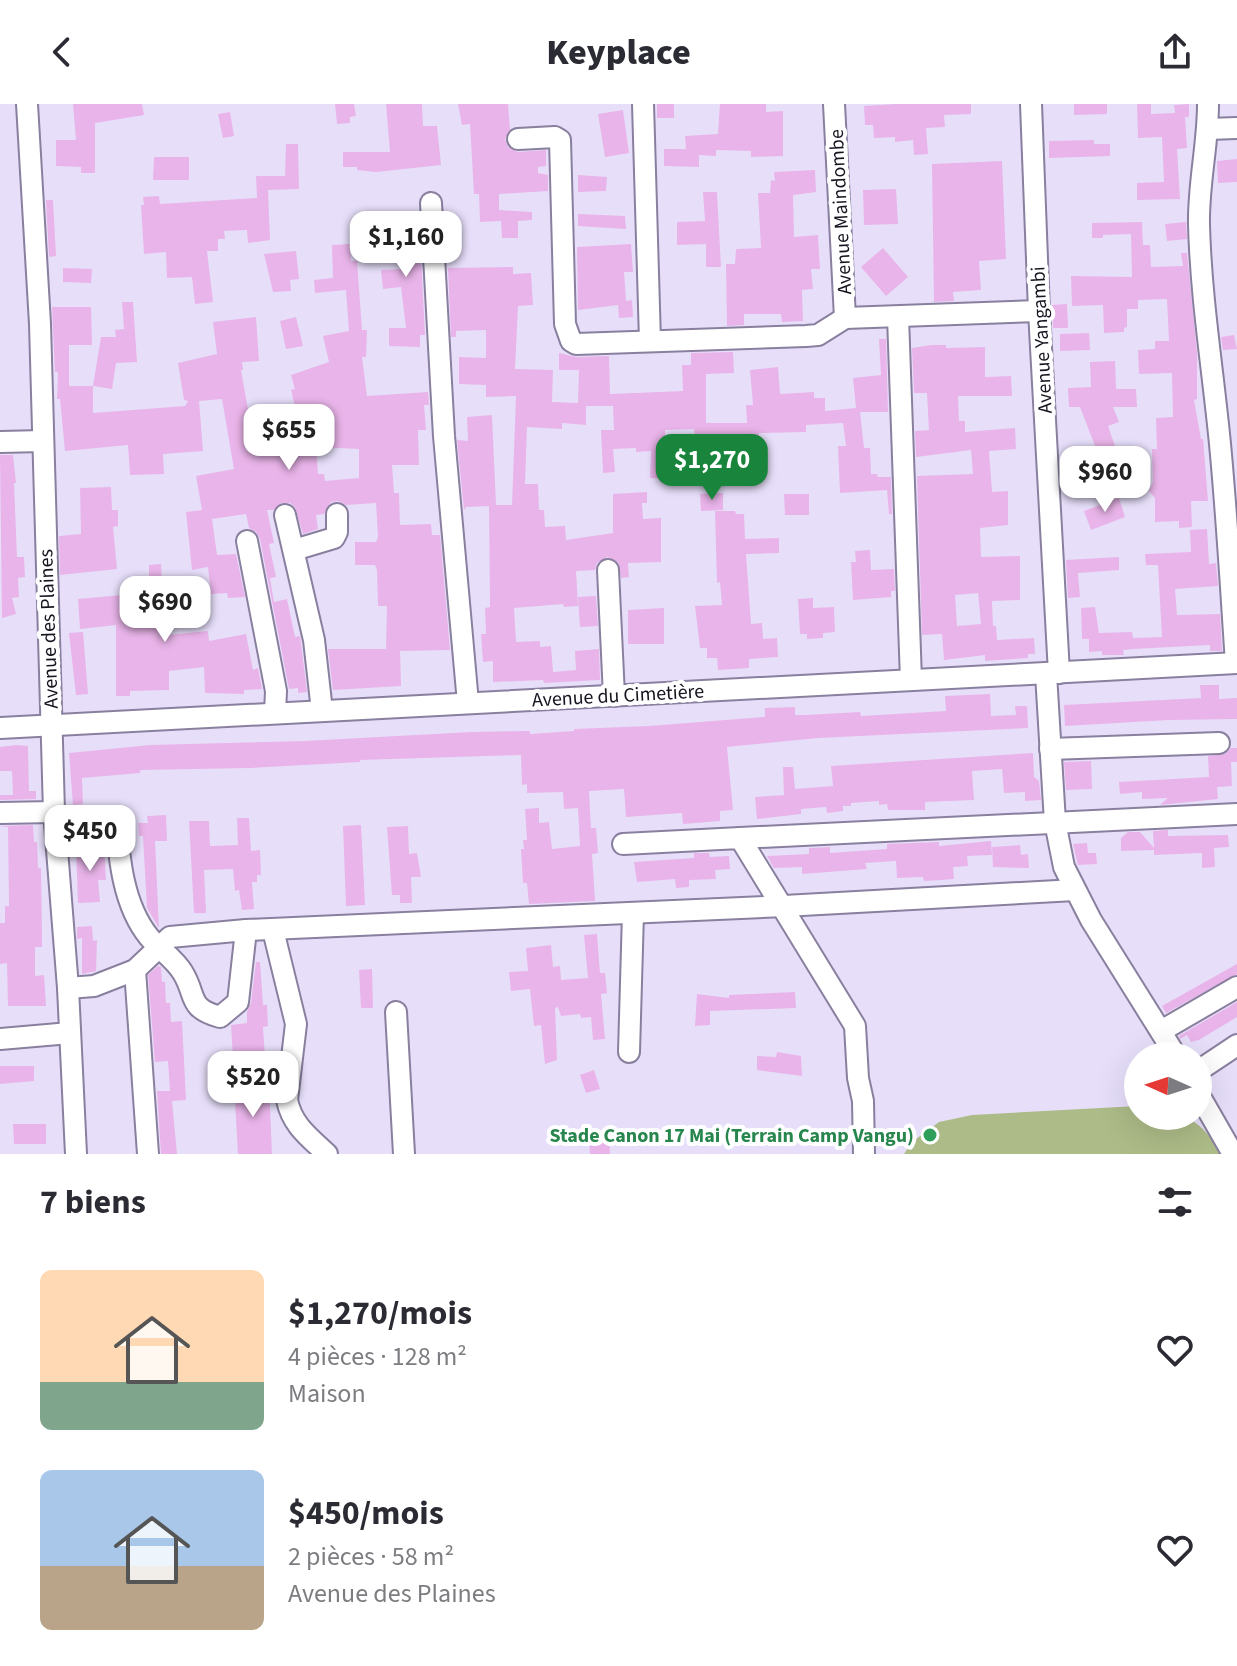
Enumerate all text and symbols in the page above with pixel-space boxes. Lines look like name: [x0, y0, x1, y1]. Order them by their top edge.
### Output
text: Keyplace: [546, 27, 691, 78]
icon: back: [40, 30, 84, 74]
icon: share: [1153, 30, 1197, 74]
street label: Avenue Maindombe: [823, 128, 859, 295]
pin: $1,160: [341, 211, 471, 279]
text: $1,160: [368, 218, 444, 255]
street label: Avenue Yangambi: [1024, 266, 1060, 414]
pin: $655: [242, 404, 336, 472]
text: $655: [262, 411, 316, 448]
pin: $1,270: [647, 434, 777, 502]
text: $1,270: [674, 441, 750, 478]
pin: $960: [1058, 446, 1152, 514]
text: $960: [1078, 453, 1132, 490]
street label: Avenue des Plaines: [32, 549, 66, 709]
pin: $690: [118, 576, 212, 644]
text: $690: [138, 583, 192, 620]
street label: Avenue du Cimetière: [531, 677, 705, 714]
pin: $450: [43, 805, 137, 873]
text: $450: [63, 812, 117, 849]
north arrow: [1124, 1042, 1212, 1130]
map controls: [1124, 1042, 1212, 1130]
pin: $520: [206, 1051, 300, 1119]
text: $520: [226, 1058, 280, 1095]
place label: Stade Canon 17 Mai (Terrain Camp Vangu): [549, 1122, 914, 1150]
marker: Stade Canon 17 Mai (Terrain Camp Vangu): [921, 1126, 939, 1144]
text: 7 biens: [40, 1178, 146, 1227]
icon: filters: [1153, 1180, 1197, 1224]
text: $1,270/mois: [288, 1289, 472, 1338]
icon: home: [104, 1302, 200, 1398]
icon: heart: [1153, 1328, 1197, 1372]
text: 4 pièces · 128 m²: [288, 1338, 467, 1375]
text: Maison: [288, 1375, 366, 1412]
text: $450/mois: [288, 1489, 444, 1538]
icon: home: [104, 1502, 200, 1598]
icon: heart: [1153, 1528, 1197, 1572]
text: 2 pièces · 58 m²: [288, 1538, 454, 1575]
text: Avenue des Plaines: [288, 1575, 496, 1612]

